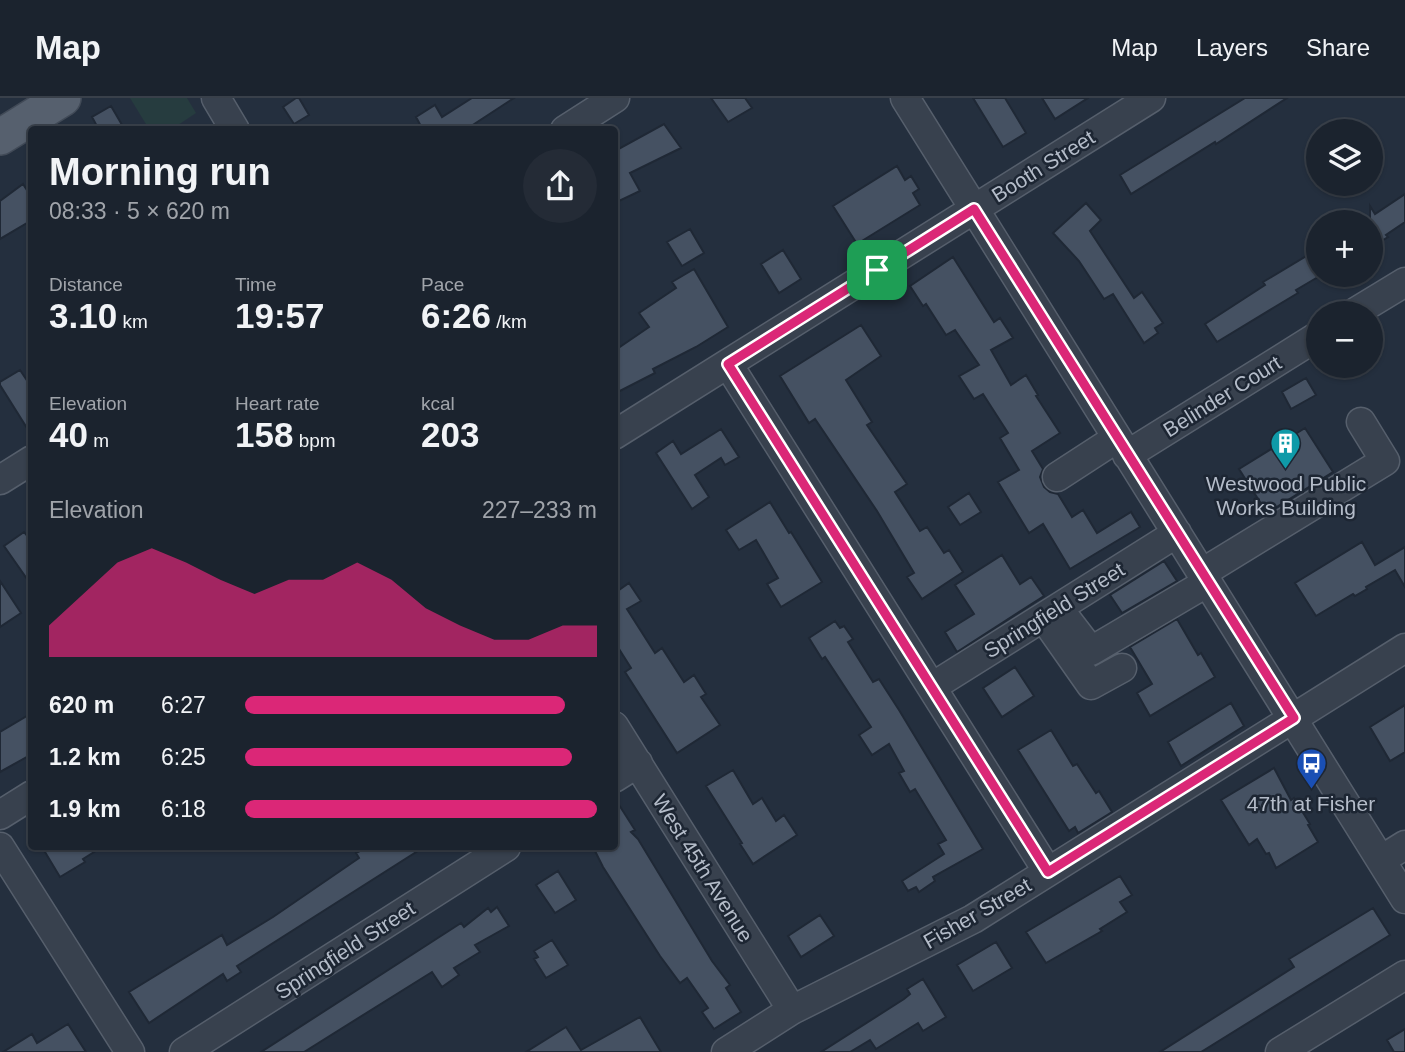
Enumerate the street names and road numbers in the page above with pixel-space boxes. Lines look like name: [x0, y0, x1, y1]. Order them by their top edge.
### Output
street label: Booth Street: [987, 125, 1099, 207]
street label: Belinder Court: [1159, 351, 1285, 441]
street label: Springfield Street: [980, 557, 1129, 662]
street label: West 45th Avenue: [648, 790, 758, 946]
street label: Fisher Street: [919, 873, 1035, 953]
street label: Springfield Street: [271, 896, 419, 1004]

